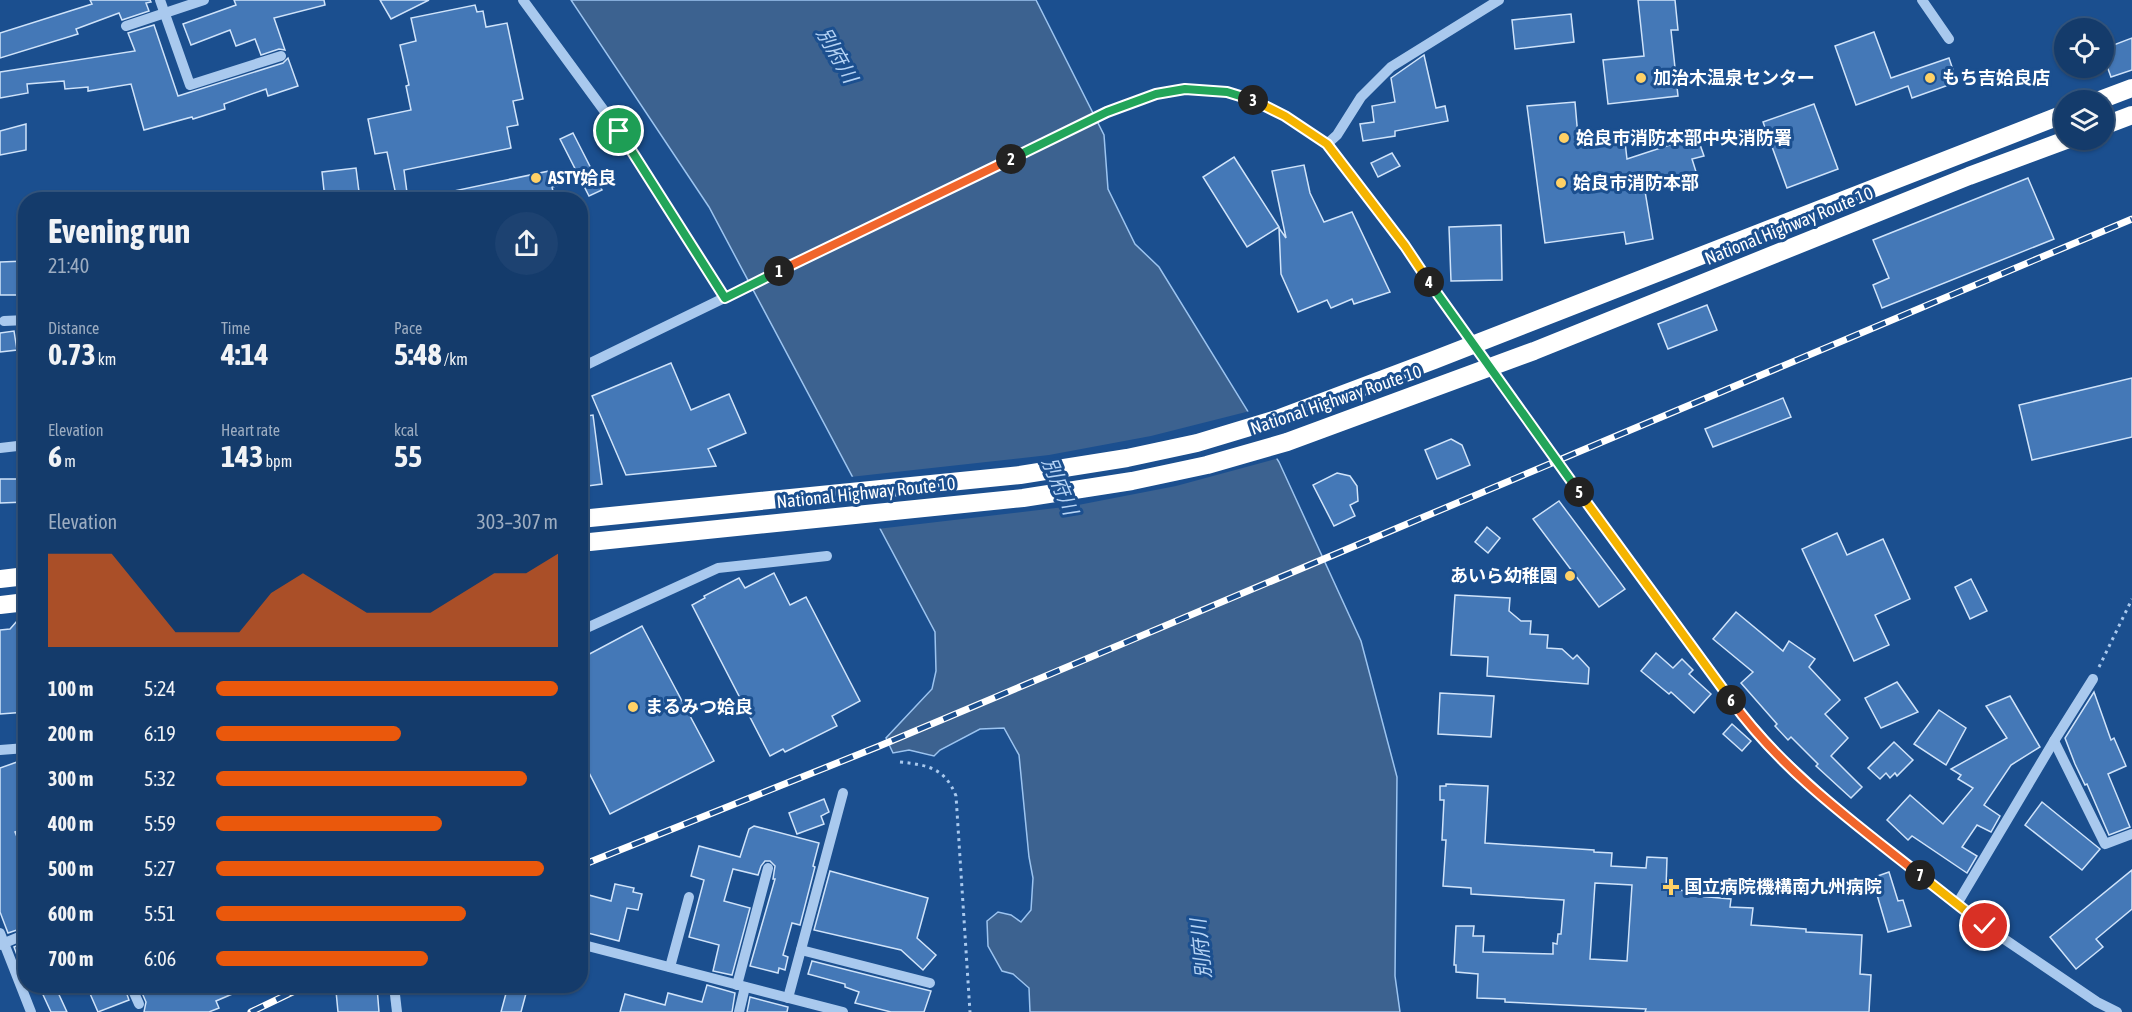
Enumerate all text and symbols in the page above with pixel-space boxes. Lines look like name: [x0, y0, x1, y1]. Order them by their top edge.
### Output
map controls: [2054, 18, 2114, 150]
button: locate: [2054, 18, 2114, 78]
water label: 別府川: [812, 23, 863, 88]
place label: 加治木温泉センター: [1653, 67, 1815, 88]
place label: もち吉姶良店: [1942, 67, 2050, 88]
marker: 加治木温泉センター: [1634, 71, 1648, 85]
marker: もち吉姶良店: [1923, 71, 1937, 85]
pin: 3: [1238, 85, 1268, 115]
button: layers: [2054, 90, 2114, 150]
text: 3: [1249, 91, 1257, 109]
pin: [593, 105, 644, 156]
icon: arrive: [602, 114, 635, 147]
place label: 姶良市消防本部中央消防署: [1576, 127, 1792, 148]
marker: 姶良市消防本部中央消防署: [1557, 131, 1571, 145]
pin: 2: [996, 144, 1026, 174]
text: 2: [1007, 150, 1015, 168]
place label: ASTY姶良: [547, 167, 616, 188]
marker: ASTY姶良: [529, 171, 543, 185]
place label: 姶良市消防本部: [1573, 172, 1699, 193]
marker: 姶良市消防本部: [1554, 176, 1568, 190]
street label: National Highway Route 10: [1702, 182, 1876, 269]
text: Evening run: [48, 212, 190, 250]
button: share: [495, 212, 558, 275]
text: 21:40: [48, 254, 89, 277]
pin: 1: [764, 256, 794, 286]
text: 1: [775, 262, 783, 280]
pin: 4: [1414, 267, 1444, 297]
text: 4: [1425, 273, 1433, 291]
text: Distance: [48, 319, 99, 337]
text: Time: [221, 319, 250, 337]
text: Pace: [394, 319, 422, 337]
text: 0.73: [48, 337, 96, 371]
text: 4:14: [221, 337, 269, 371]
text: 5:48: [394, 337, 442, 371]
text: km: [96, 350, 116, 368]
text: /km: [442, 350, 468, 368]
street label: National Highway Route 10: [1247, 360, 1424, 439]
text: Elevation: [48, 421, 103, 439]
text: Heart rate: [221, 421, 280, 439]
text: kcal: [394, 421, 418, 439]
text: 6: [48, 439, 62, 473]
text: 143: [221, 439, 263, 473]
text: 55: [394, 439, 422, 473]
text: m: [62, 452, 76, 470]
text: bpm: [263, 452, 292, 470]
water label: 別府川: [1038, 454, 1084, 520]
street label: National Highway Route 10: [775, 473, 956, 512]
pin: 5: [1564, 477, 1594, 507]
text: 5: [1575, 483, 1583, 501]
text: Elevation: [48, 510, 117, 533]
text: 303–307 m: [476, 510, 558, 533]
place label: あいら幼稚園: [1450, 565, 1558, 586]
marker: あいら幼稚園: [1563, 569, 1577, 583]
text: 100 m: [48, 677, 93, 700]
text: 5:24: [144, 677, 176, 700]
pin: 6: [1716, 685, 1746, 715]
text: 6: [1727, 691, 1735, 709]
place label: まるみつ姶良: [645, 696, 753, 717]
marker: まるみつ姶良: [626, 700, 640, 714]
text: 200 m: [48, 722, 93, 745]
text: 6:19: [144, 722, 176, 745]
text: 300 m: [48, 767, 93, 790]
text: 5:32: [144, 767, 176, 790]
text: 400 m: [48, 812, 93, 835]
text: 5:59: [144, 812, 176, 835]
text: 500 m: [48, 857, 93, 880]
text: 5:27: [144, 857, 176, 880]
pin: 7: [1905, 860, 1935, 890]
text: 7: [1916, 866, 1924, 884]
place label: 国立病院機構南九州病院: [1684, 876, 1882, 897]
marker: 国立病院機構南九州病院: [1662, 878, 1680, 896]
pin: [1959, 900, 2010, 951]
text: 600 m: [48, 902, 93, 925]
text: 5:51: [144, 902, 176, 925]
icon: check: [1968, 909, 2001, 942]
water label: 別府川: [1186, 916, 1215, 980]
text: 700 m: [48, 947, 93, 970]
text: 6:06: [144, 947, 176, 970]

